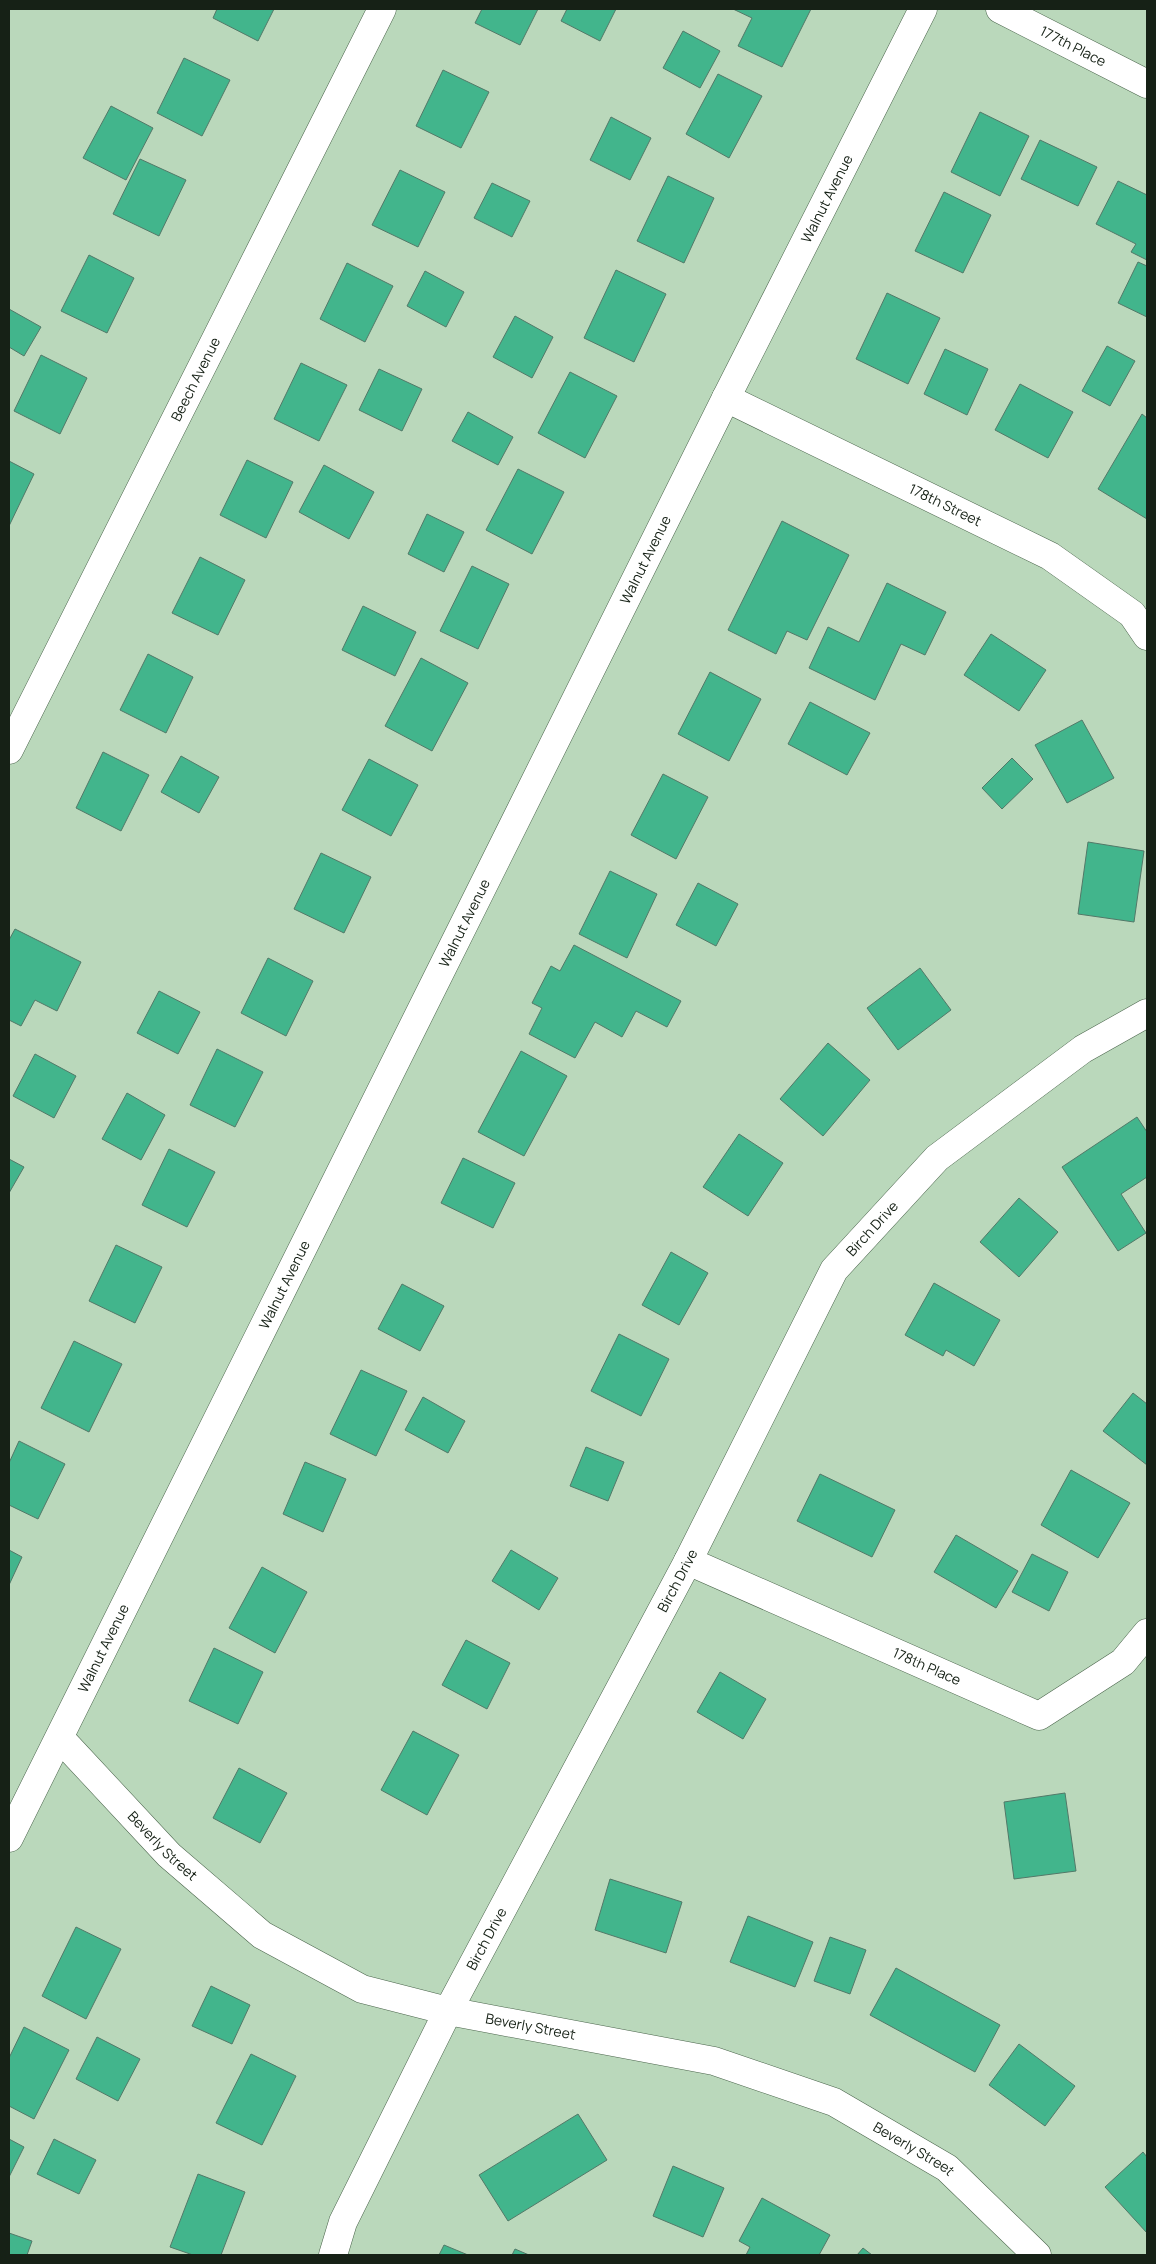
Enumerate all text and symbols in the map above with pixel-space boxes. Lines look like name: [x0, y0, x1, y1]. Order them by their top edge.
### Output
street label: 177th Place: [1037, 21, 1110, 71]
street label: Walnut Avenue: [796, 151, 857, 246]
street label: Beech Avenue: [166, 334, 224, 424]
street label: 178th Street: [906, 479, 985, 530]
street label: Walnut Avenue: [615, 512, 675, 607]
street label: Walnut Avenue: [434, 875, 494, 970]
street label: Birch Drive: [842, 1197, 902, 1260]
street label: Walnut Avenue: [254, 1237, 314, 1332]
street label: Birch Drive: [653, 1546, 701, 1615]
street label: Walnut Avenue: [73, 1601, 133, 1695]
street label: 178th Place: [890, 1643, 964, 1689]
street label: Beverly Street: [124, 1807, 202, 1885]
street label: Birch Drive: [462, 1904, 511, 1973]
street label: Beverly Street: [484, 2008, 578, 2044]
street label: Beverly Street: [870, 2117, 959, 2180]

